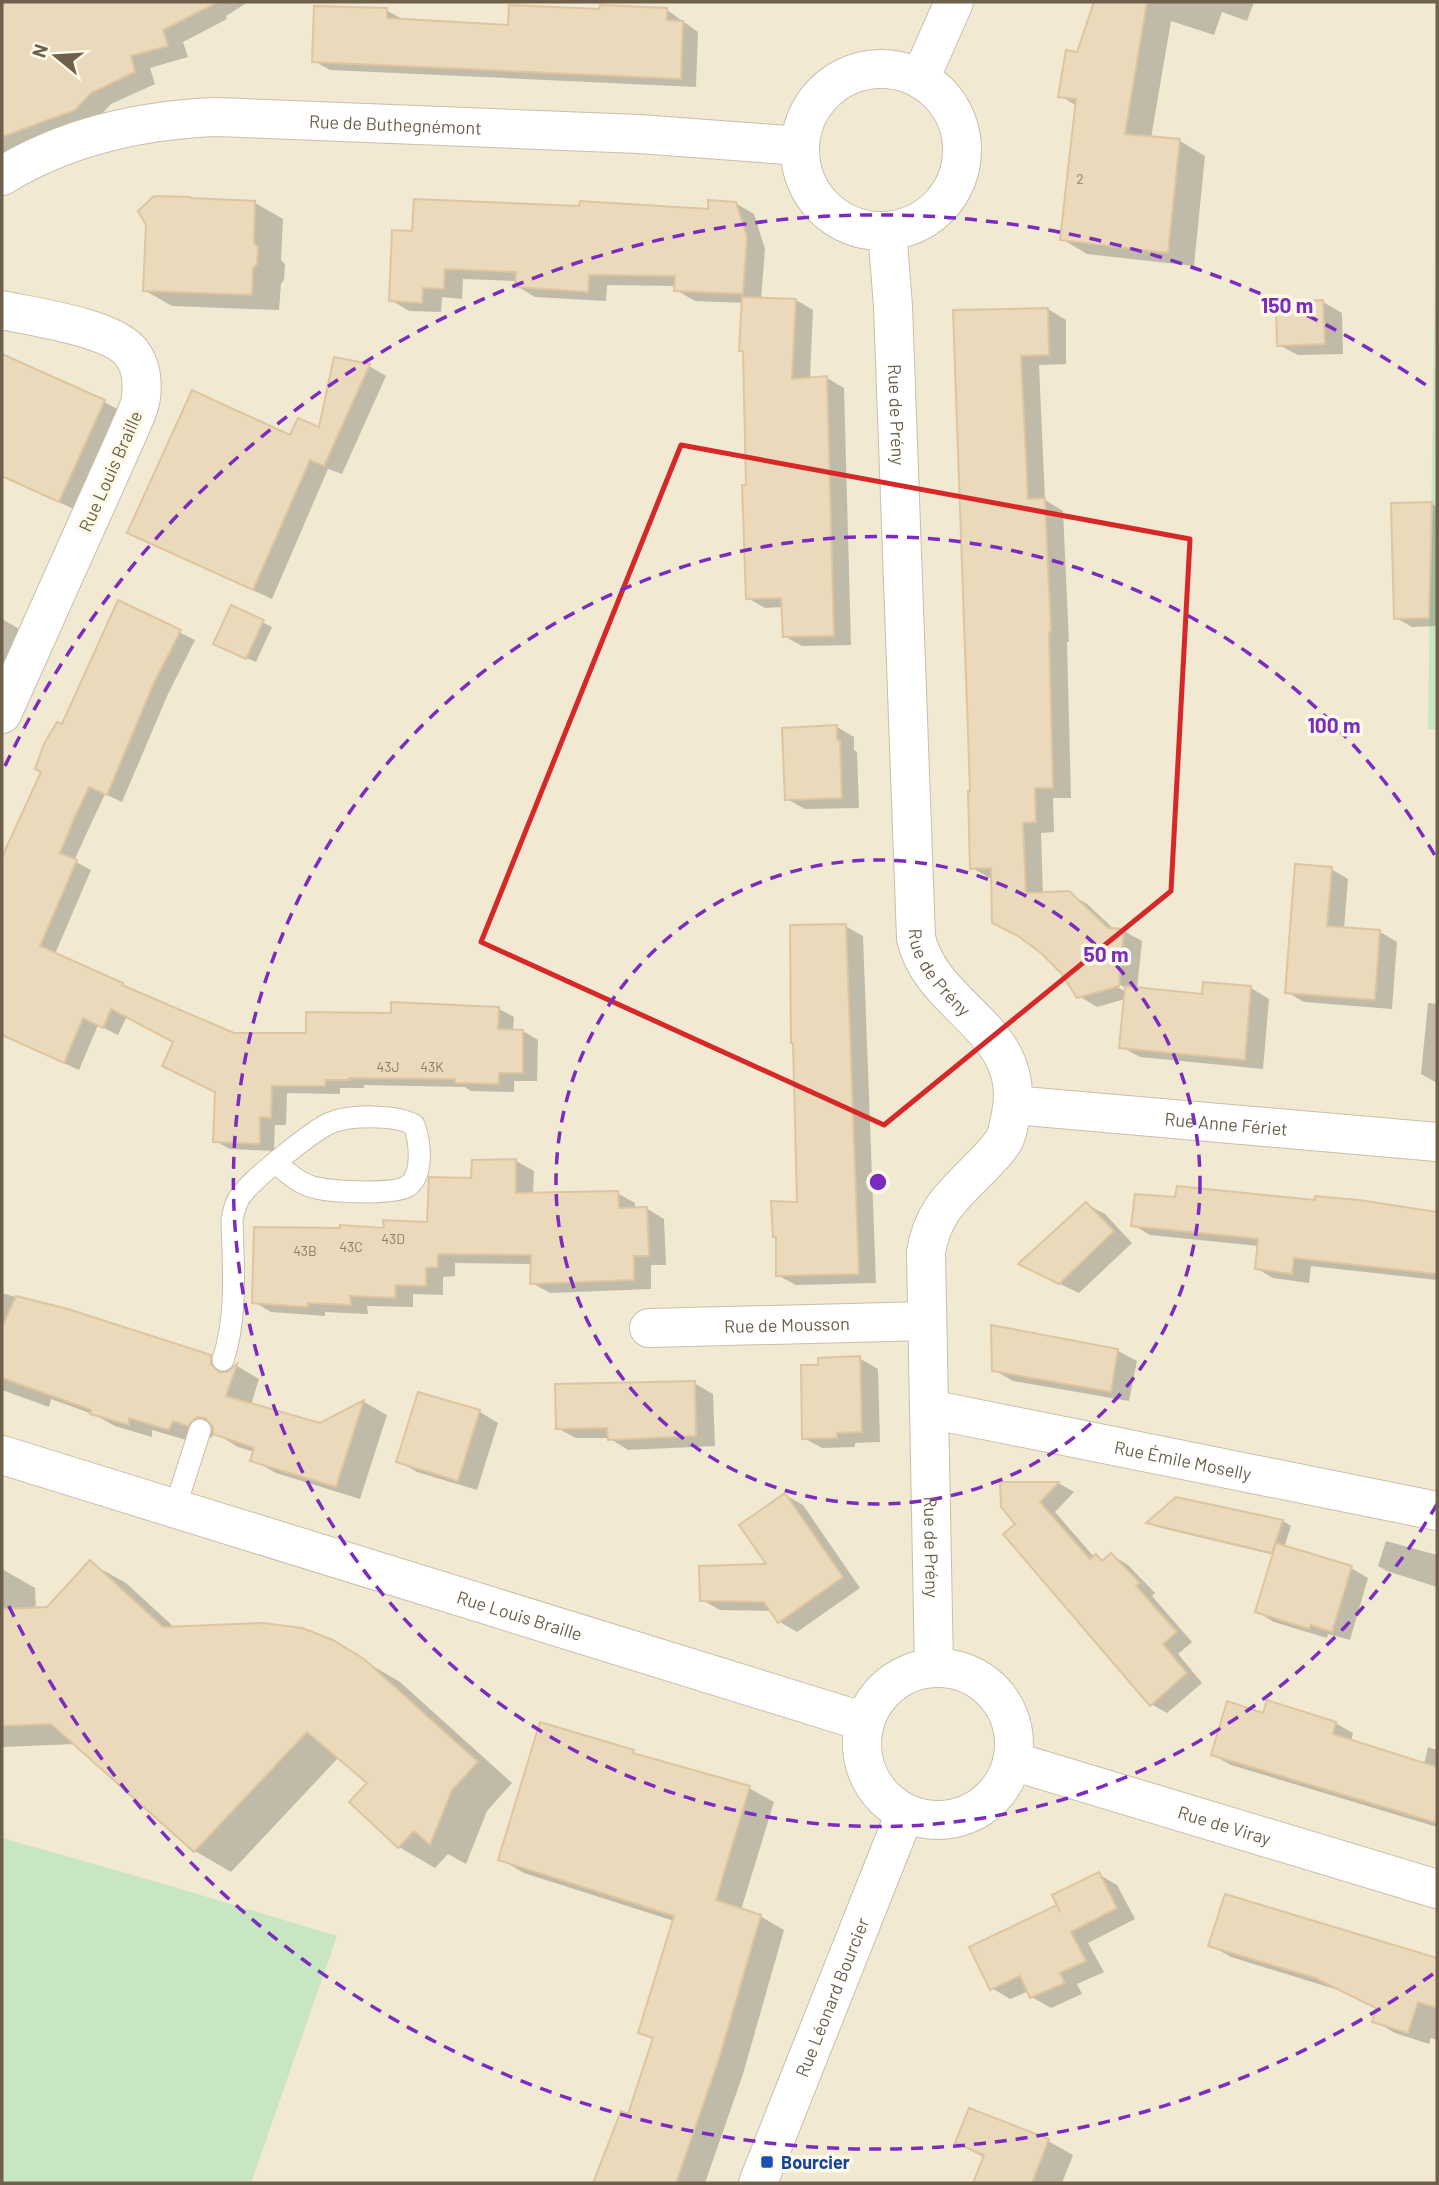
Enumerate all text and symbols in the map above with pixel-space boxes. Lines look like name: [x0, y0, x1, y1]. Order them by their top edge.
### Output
north arrow: [21, 21, 91, 91]
text: N: [26, 41, 52, 60]
street label: Rue de Buthegnémont: [309, 110, 482, 139]
house number: 2: [1076, 170, 1084, 187]
text: 150 m: [1261, 292, 1313, 317]
street label: Rue de Prény: [884, 364, 910, 466]
street label: Rue Louis Braille: [74, 407, 146, 535]
text: 100 m: [1307, 712, 1361, 737]
street label: Rue de Prény: [905, 928, 976, 1020]
text: 50 m: [1083, 941, 1129, 966]
house number: 43J: [376, 1058, 400, 1075]
house number: 43K: [420, 1058, 444, 1075]
street label: Rue Anne Fériet: [1164, 1107, 1289, 1140]
centre of rings: [866, 1170, 890, 1194]
house number: 43D: [381, 1230, 405, 1247]
house number: 43C: [339, 1238, 363, 1255]
house number: 43B: [293, 1242, 317, 1259]
street label: Rue de Mousson: [724, 1312, 850, 1337]
street label: Rue Émile Moselly: [1113, 1435, 1253, 1484]
street label: Rue de Prény: [920, 1496, 944, 1598]
street label: Rue Louis Braille: [454, 1585, 585, 1645]
street label: Rue de Viray: [1175, 1801, 1274, 1849]
street label: Rue Léonard Bourcier: [790, 1914, 874, 2080]
place label: Bourcier: [781, 2151, 850, 2173]
marker: Bourcier: [759, 2154, 775, 2170]

